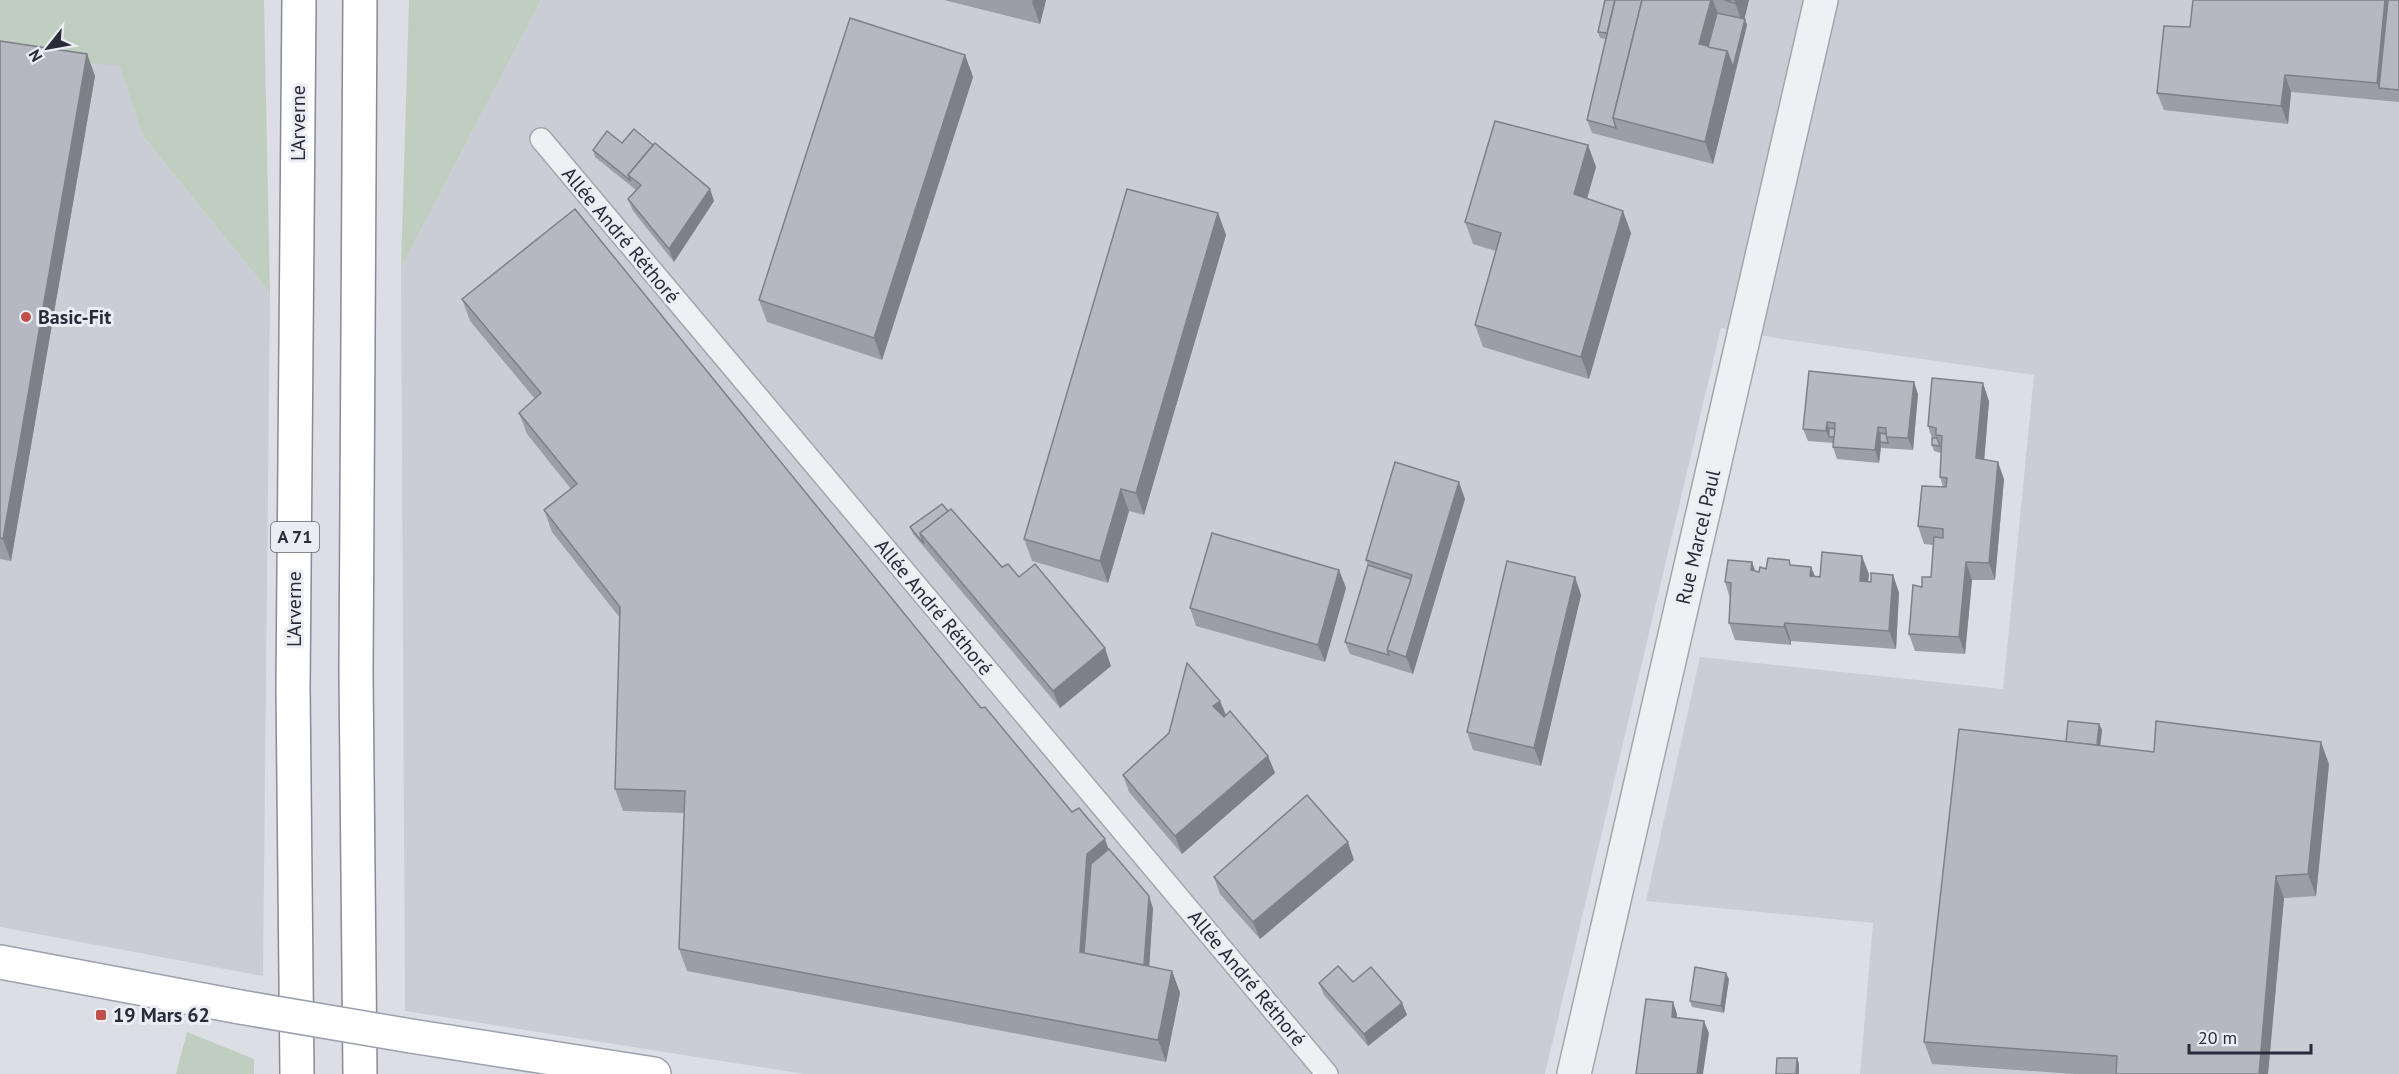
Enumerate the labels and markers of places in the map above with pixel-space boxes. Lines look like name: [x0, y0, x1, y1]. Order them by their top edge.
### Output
place label: Basic-Fit: [38, 304, 111, 330]
marker: Basic-Fit: [19, 310, 33, 324]
place label: 19 Mars 62: [113, 1002, 210, 1028]
marker: 19 Mars 62: [94, 1008, 108, 1022]

